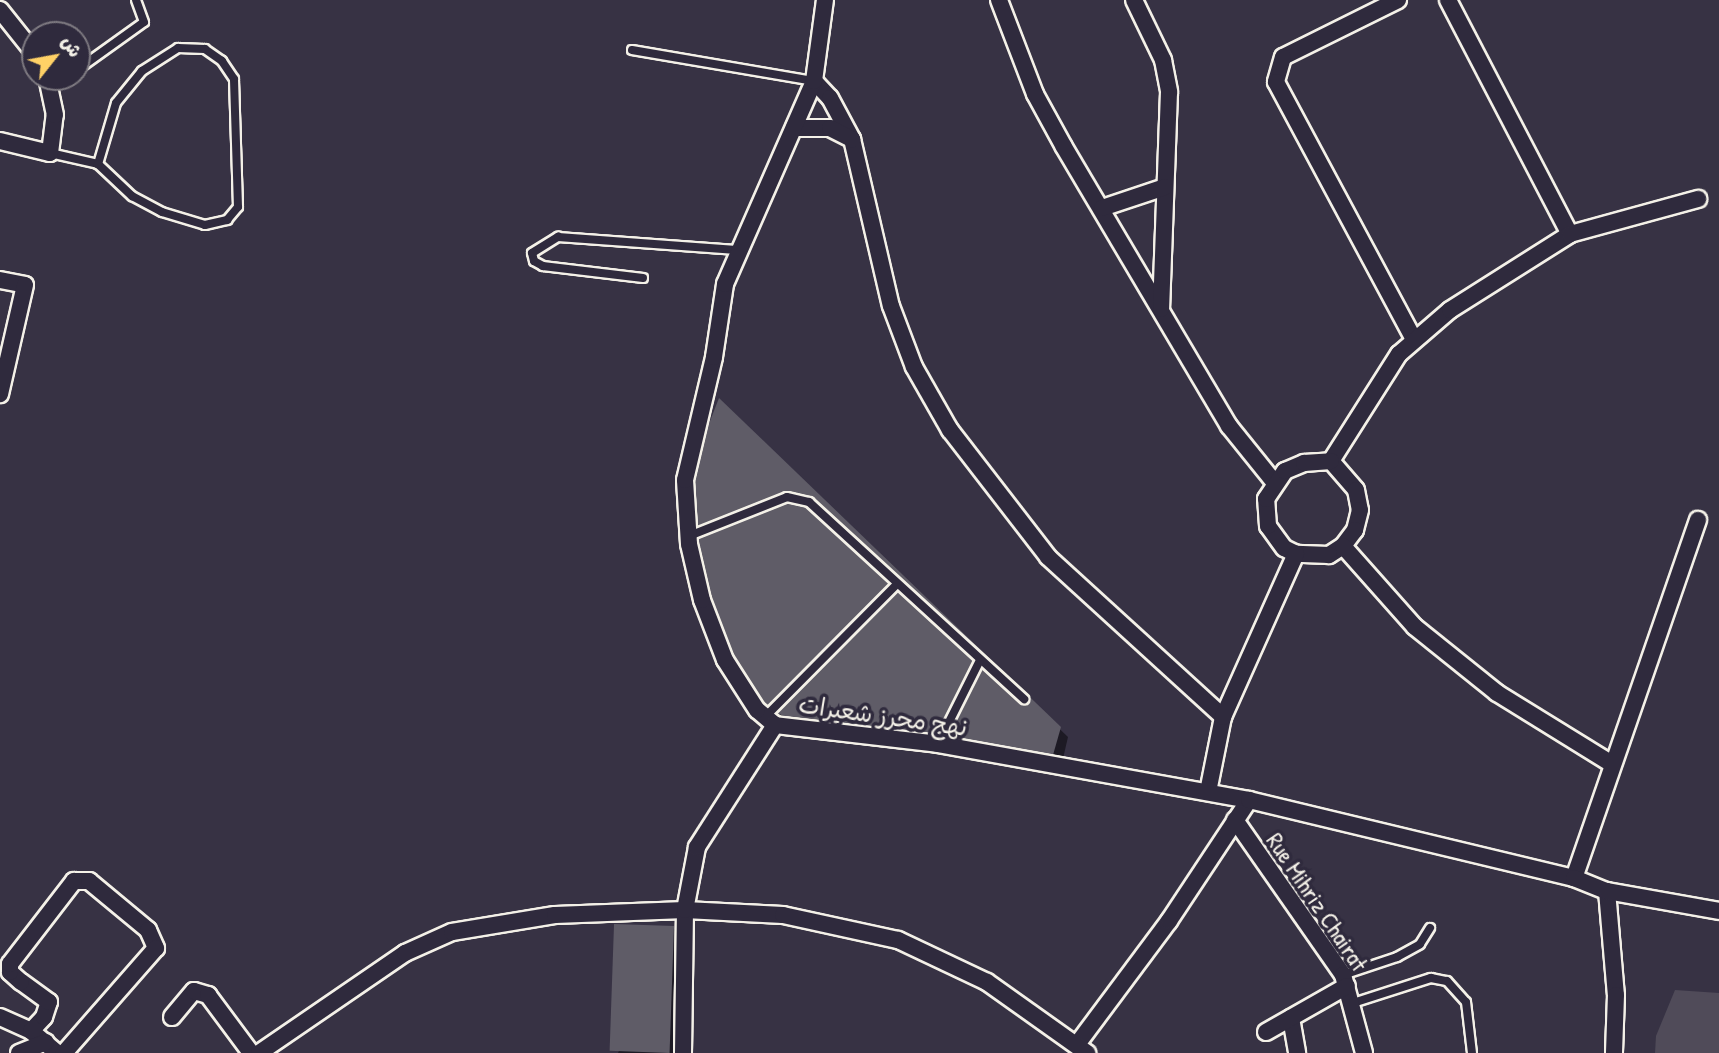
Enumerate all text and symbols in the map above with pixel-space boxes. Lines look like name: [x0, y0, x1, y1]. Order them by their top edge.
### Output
north arrow: [21, 21, 91, 91]
text: ش: [56, 31, 89, 62]
street label: نهج محرز شعيرات: [797, 690, 969, 742]
street label: Rue Mihriz Chairat: [1260, 827, 1374, 977]

